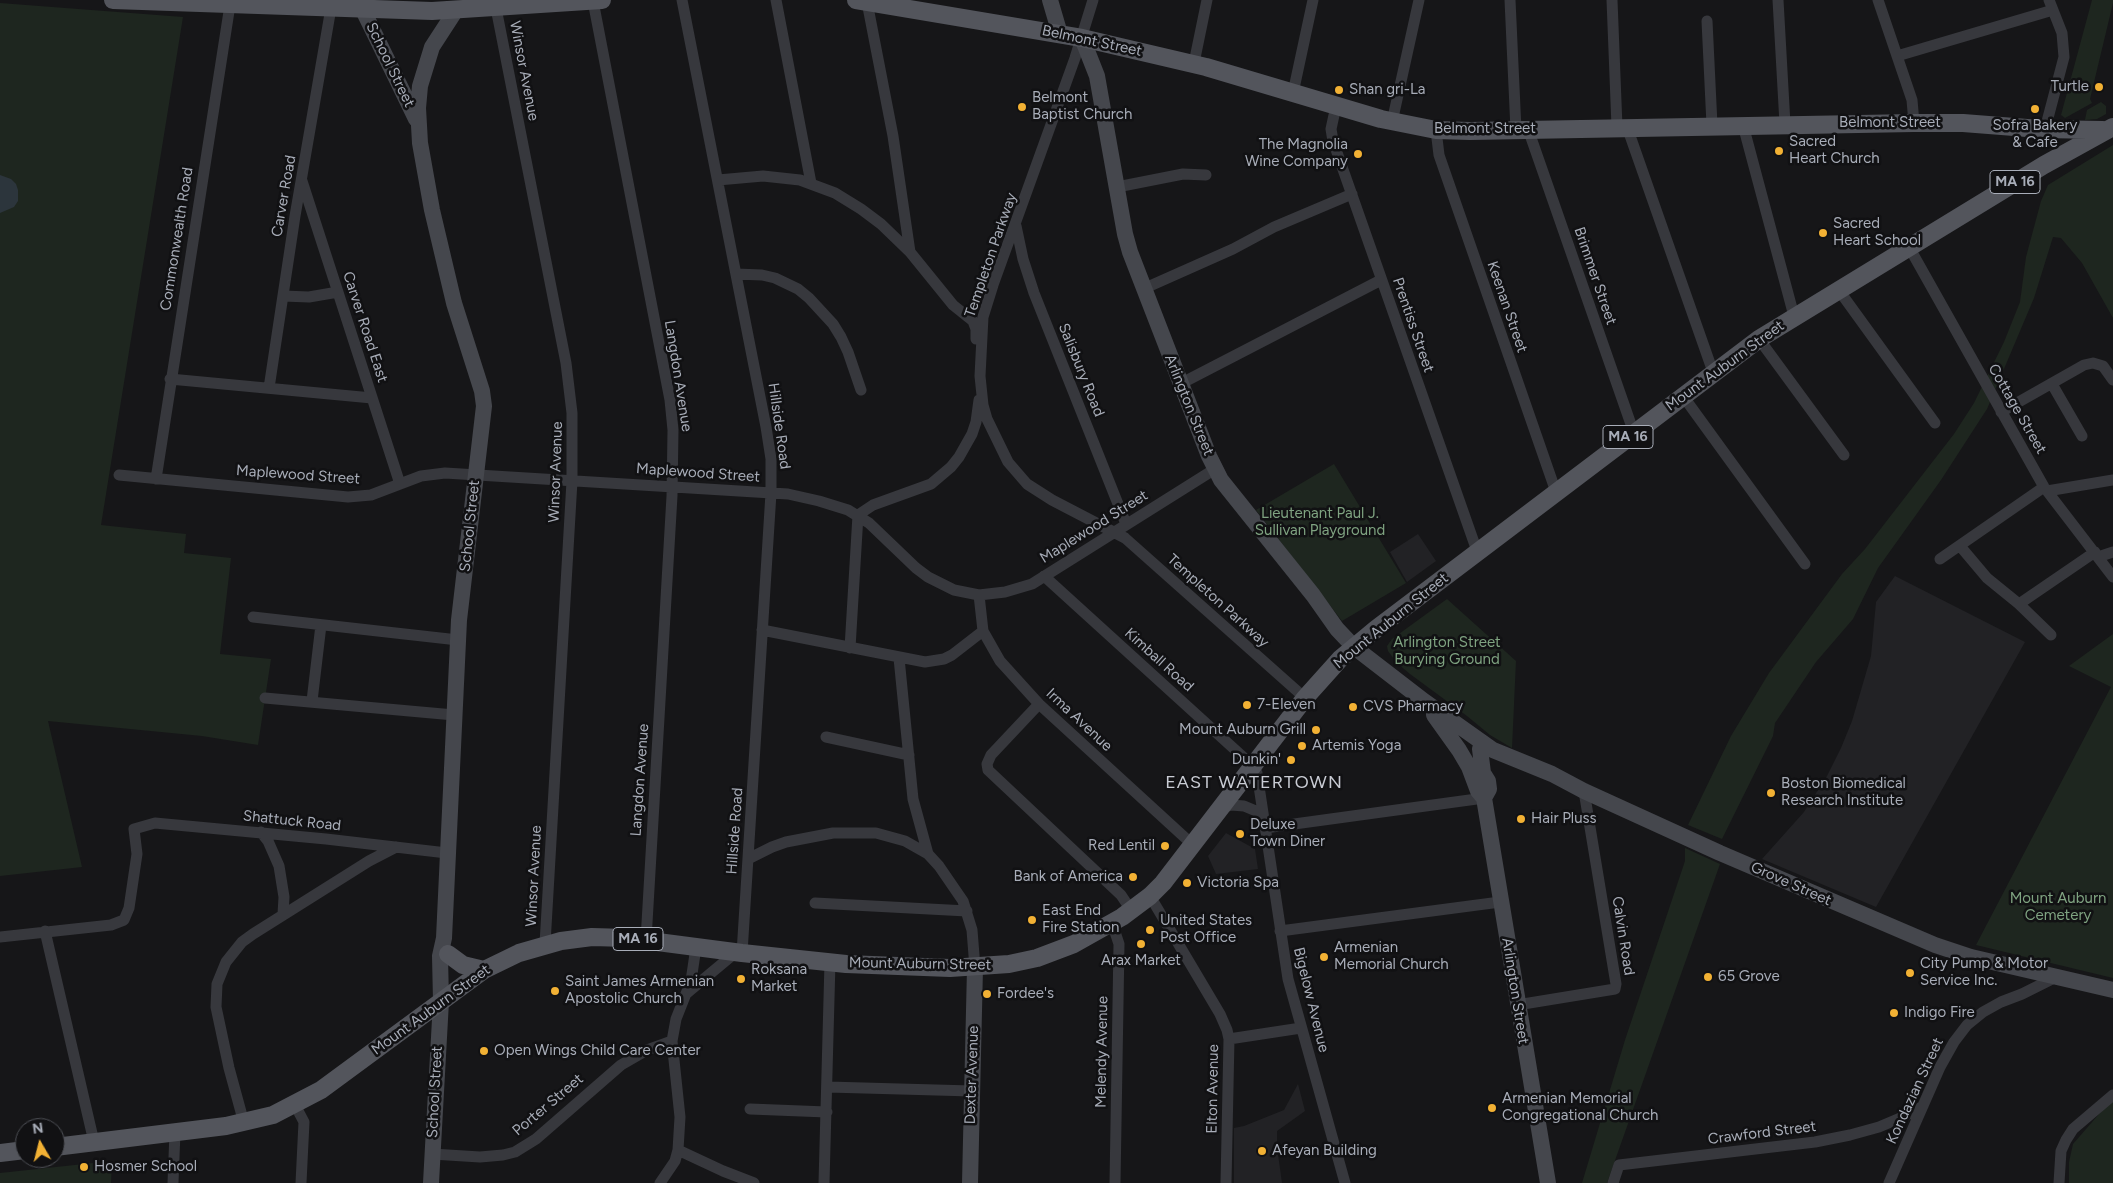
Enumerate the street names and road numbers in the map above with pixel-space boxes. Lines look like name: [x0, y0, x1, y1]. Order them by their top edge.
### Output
street label: Winsor Avenue: [505, 19, 543, 123]
street label: School Street: [362, 20, 418, 110]
street label: Belmont Street: [1040, 22, 1144, 60]
street label: Belmont Street: [1839, 114, 1941, 132]
street label: Belmont Street: [1434, 120, 1536, 138]
street label: Carver Road: [268, 154, 300, 238]
street label: Commonwealth Road: [157, 166, 197, 312]
road number: MA 16: [1990, 170, 2040, 193]
street label: Templeton Parkway: [961, 190, 1021, 320]
street label: Brimmer Street: [1570, 225, 1620, 327]
street label: Keenan Street: [1483, 259, 1531, 355]
street label: Carver Road East: [339, 269, 391, 385]
street label: Prentiss Street: [1388, 275, 1438, 375]
street label: Mount Auburn Street: [1662, 317, 1788, 415]
street label: Langdon Avenue: [660, 319, 696, 433]
street label: Salisbury Road: [1054, 321, 1108, 419]
street label: Arlington Street: [1161, 352, 1217, 458]
street label: Cottage Street: [1984, 361, 2050, 457]
street label: Hillside Road: [764, 382, 794, 470]
street label: Winsor Avenue: [545, 421, 567, 523]
road number: MA 16: [1603, 426, 1653, 448]
street label: Maplewood Street: [636, 460, 760, 486]
street label: Maplewood Street: [236, 462, 360, 488]
street label: School Street: [456, 479, 484, 573]
street label: Maplewood Street: [1037, 487, 1151, 567]
street label: Templeton Parkway: [1163, 551, 1273, 651]
street label: Mount Auburn Street: [1330, 569, 1452, 673]
street label: Kimball Road: [1121, 624, 1197, 696]
street label: Irma Avenue: [1042, 685, 1116, 755]
street label: Langdon Avenue: [627, 723, 653, 837]
street label: Hillside Road: [723, 787, 747, 875]
street label: Shattuck Road: [242, 807, 342, 835]
street label: Winsor Avenue: [522, 825, 546, 927]
street label: Grove Street: [1748, 858, 1834, 910]
street label: Calvin Road: [1608, 895, 1638, 977]
road number: MA 16: [613, 928, 663, 951]
street label: Arlington Street: [1498, 936, 1532, 1046]
street label: Bigelow Avenue: [1289, 946, 1333, 1054]
street label: Mount Auburn Street: [849, 954, 991, 974]
street label: Mount Auburn Street: [368, 961, 494, 1059]
street label: Melendy Avenue: [1092, 996, 1112, 1108]
street label: Dexter Avenue: [961, 1025, 983, 1125]
street label: Kondazian Street: [1883, 1035, 1947, 1147]
street label: Elton Avenue: [1203, 1044, 1223, 1134]
street label: School Street: [424, 1046, 446, 1138]
street label: Porter Street: [509, 1070, 587, 1140]
street label: Crawford Street: [1707, 1117, 1817, 1149]

